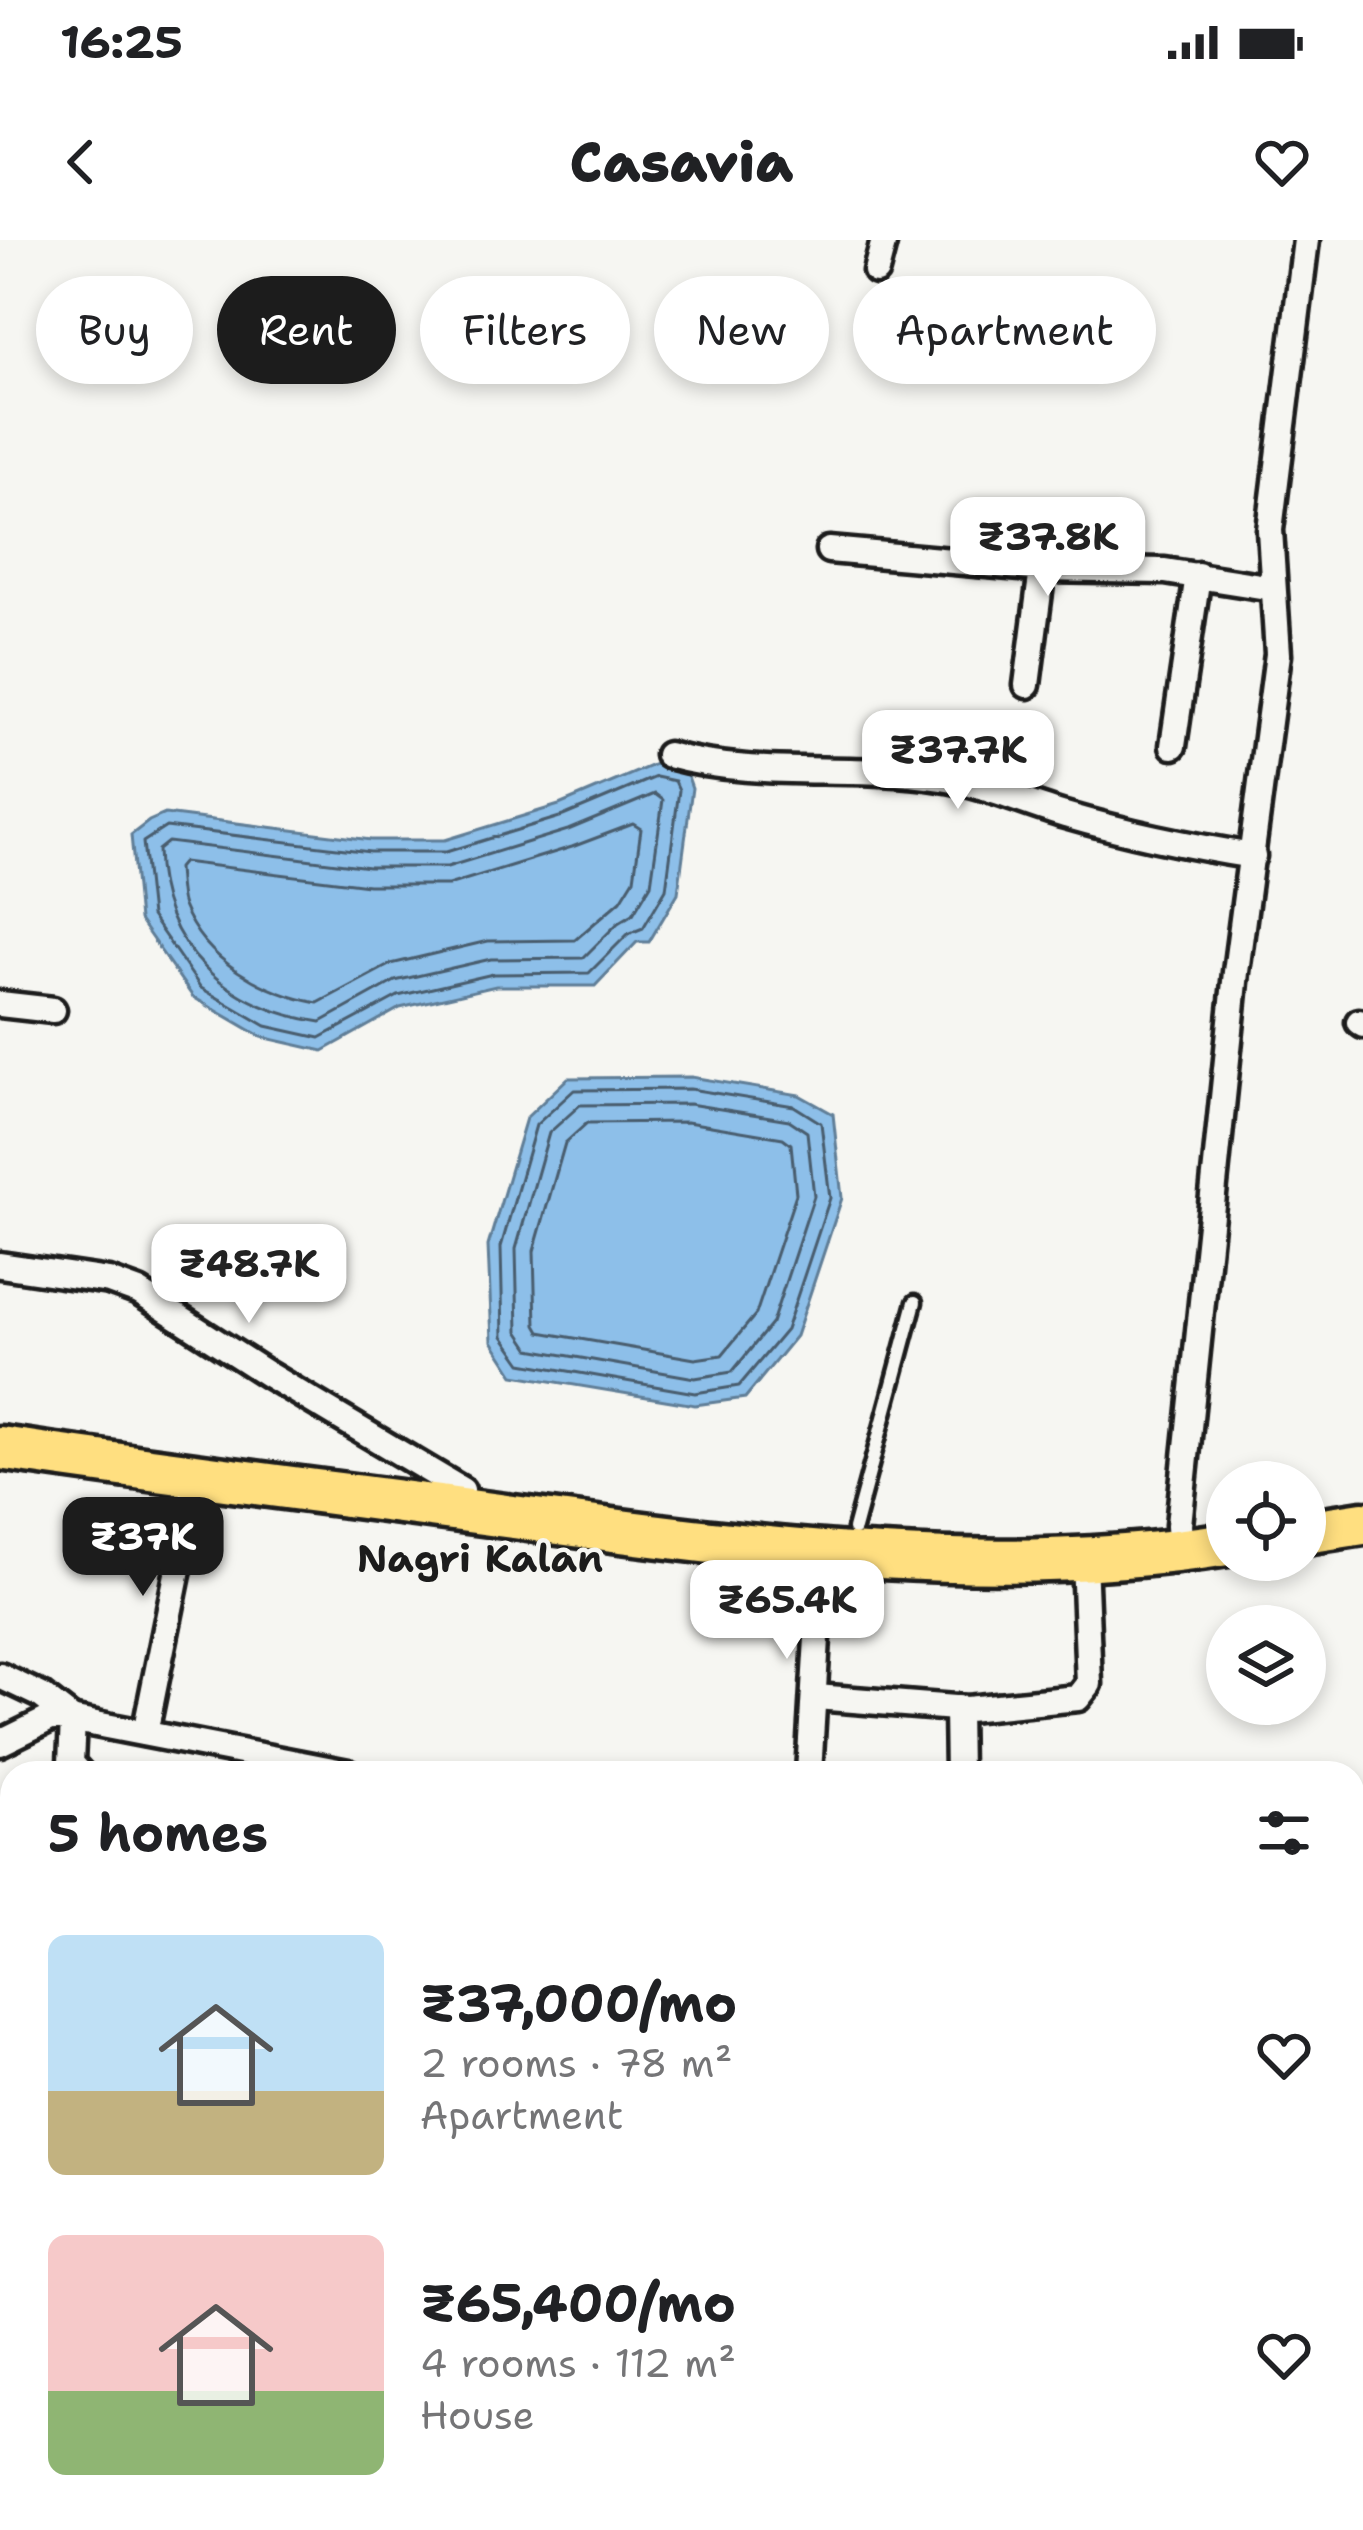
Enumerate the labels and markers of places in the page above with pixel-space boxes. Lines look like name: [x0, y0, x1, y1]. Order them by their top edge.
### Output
pin: ₹37.8K: [950, 497, 1146, 599]
pin: ₹37.7K: [860, 710, 1056, 812]
pin: ₹48.7K: [151, 1224, 347, 1326]
pin: ₹37K: [72, 1497, 214, 1599]
pin: ₹65.4K: [689, 1560, 885, 1662]

